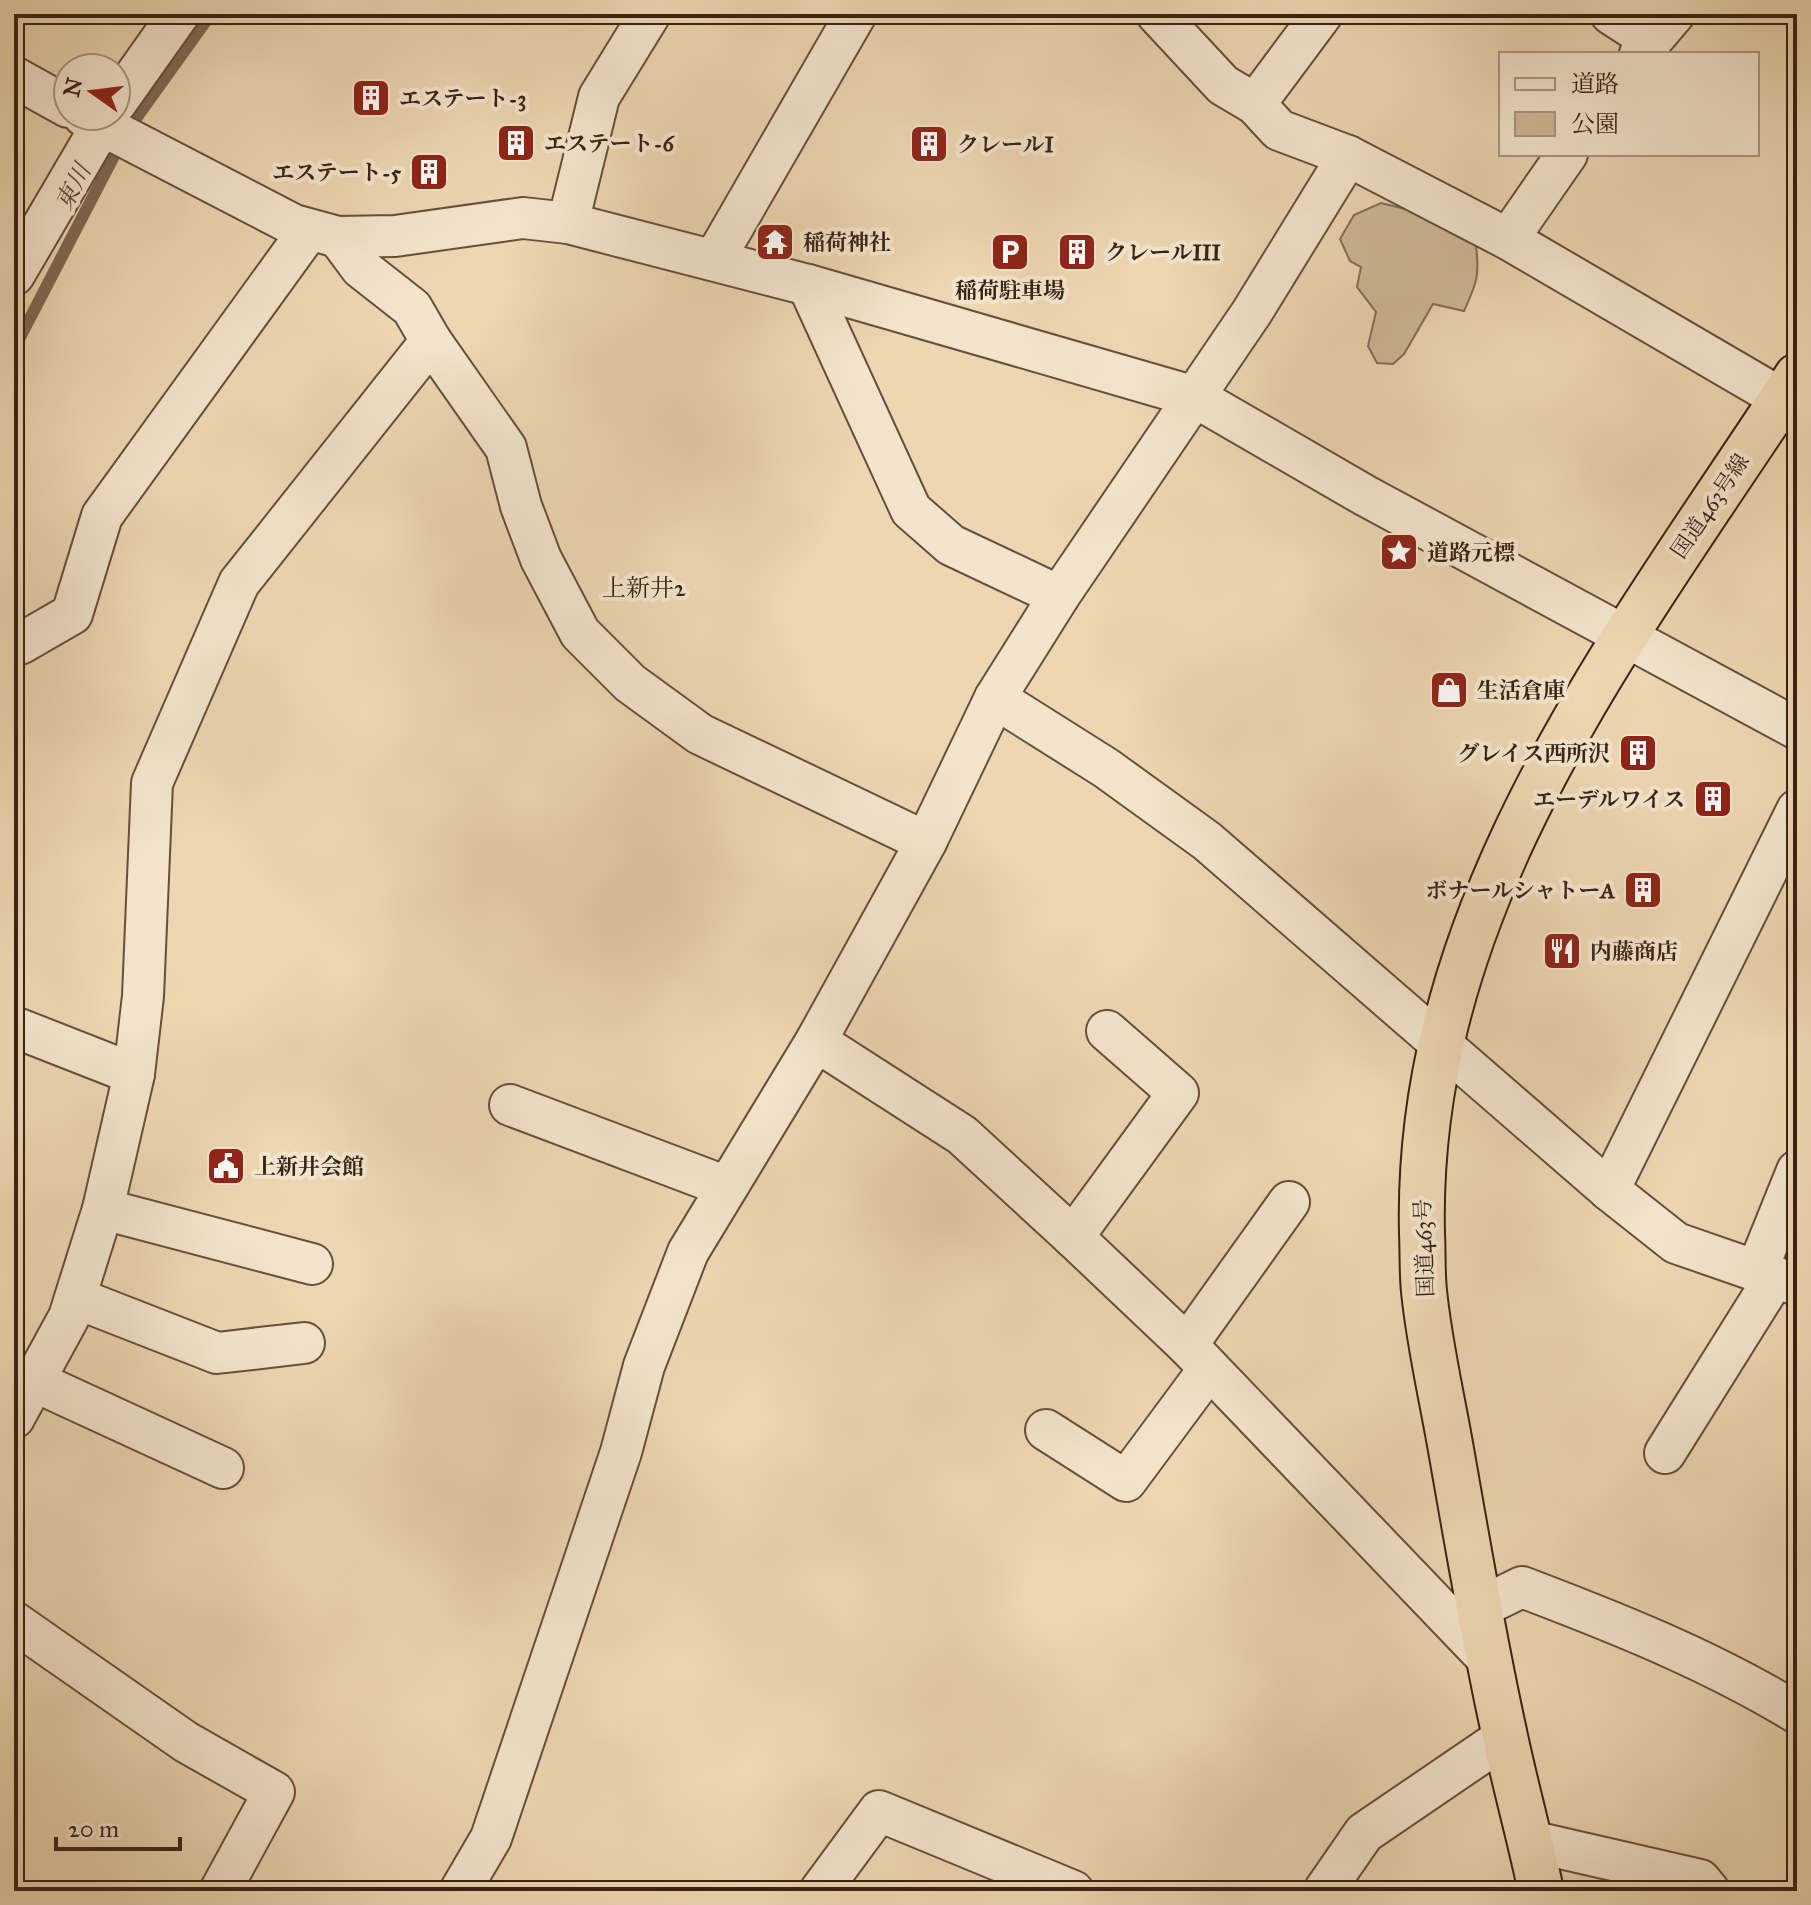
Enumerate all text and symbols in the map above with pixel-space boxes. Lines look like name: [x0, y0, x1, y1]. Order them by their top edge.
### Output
north arrow: [52, 52, 132, 132]
legend: [1499, 52, 1759, 156]
text: 道路: [1571, 69, 1619, 99]
text: N: [58, 75, 89, 100]
building icon: エステート-3: [350, 77, 392, 119]
place label: エステート-3: [399, 85, 526, 112]
text: 公園: [1571, 109, 1619, 139]
building icon: エステート-6: [495, 122, 537, 164]
building icon: クレールI: [908, 123, 950, 165]
place label: エステート-6: [544, 130, 676, 157]
place label: クレールI: [957, 131, 1055, 158]
building icon: エステート-5: [408, 151, 450, 193]
water label: 東川: [49, 156, 99, 215]
place label: エステート-5: [272, 159, 402, 186]
temple icon: 稲荷神社: [754, 221, 796, 263]
place label: 稲荷神社: [803, 229, 891, 256]
parking icon: 稲荷駐車場: [989, 231, 1031, 273]
building icon: クレールIII: [1056, 231, 1098, 273]
place label: クレールIII: [1105, 239, 1221, 266]
place label: 稲荷駐車場: [955, 277, 1065, 304]
street label: 国道463号線: [1665, 449, 1755, 563]
place icon: 道路元標: [1378, 531, 1420, 573]
place label: 道路元標: [1427, 539, 1515, 566]
district label: 上新井2: [602, 573, 686, 603]
shop icon: 生活倉庫: [1428, 669, 1470, 711]
place label: 生活倉庫: [1477, 677, 1565, 704]
building icon: グレイス西所沢: [1617, 732, 1659, 774]
place label: グレイス西所沢: [1457, 740, 1610, 767]
building icon: エーデルワイス: [1692, 778, 1734, 820]
place label: エーデルワイス: [1533, 786, 1685, 813]
building icon: ボナールシャトーA: [1622, 869, 1664, 911]
place label: ボナールシャトーA: [1426, 877, 1615, 904]
restaurant icon: 内藤商店: [1541, 930, 1583, 972]
place label: 内藤商店: [1590, 938, 1678, 965]
public building icon: 上新井会館: [205, 1145, 247, 1187]
place label: 上新井会館: [254, 1153, 364, 1180]
street label: 国道463号: [1409, 1198, 1439, 1298]
scale bar: [56, 1801, 180, 1851]
text: 20 m: [68, 1814, 119, 1844]

